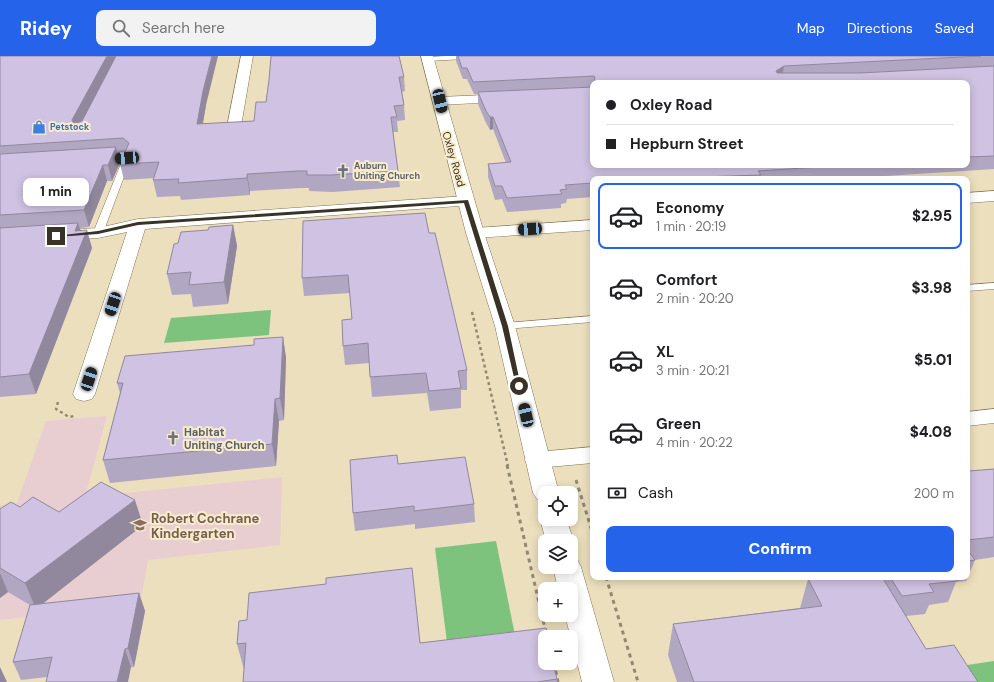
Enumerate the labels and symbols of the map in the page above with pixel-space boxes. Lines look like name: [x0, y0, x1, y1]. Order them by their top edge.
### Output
car: [431, 88, 449, 114]
shop icon: Petstock: [31, 119, 47, 135]
place label: Petstock: [50, 121, 90, 133]
street label: Oxley Road: [439, 130, 469, 188]
car: [115, 151, 139, 165]
place label: Auburn Uniting Church: [354, 160, 420, 182]
church icon: Auburn Uniting Church: [335, 163, 351, 179]
callout: 1 min: [23, 178, 89, 206]
car: [518, 222, 542, 236]
route end: [47, 227, 65, 245]
car: [104, 291, 122, 317]
car: [80, 366, 98, 392]
route start: [510, 377, 528, 395]
car: [517, 402, 535, 428]
place label: Habitat Uniting Church: [184, 425, 265, 452]
church icon: Habitat Uniting Church: [165, 430, 181, 446]
place label: Robert Cochrane Kindergarten: [151, 510, 259, 542]
school or university icon: Robert Cochrane Kindergarten: [132, 517, 148, 533]

